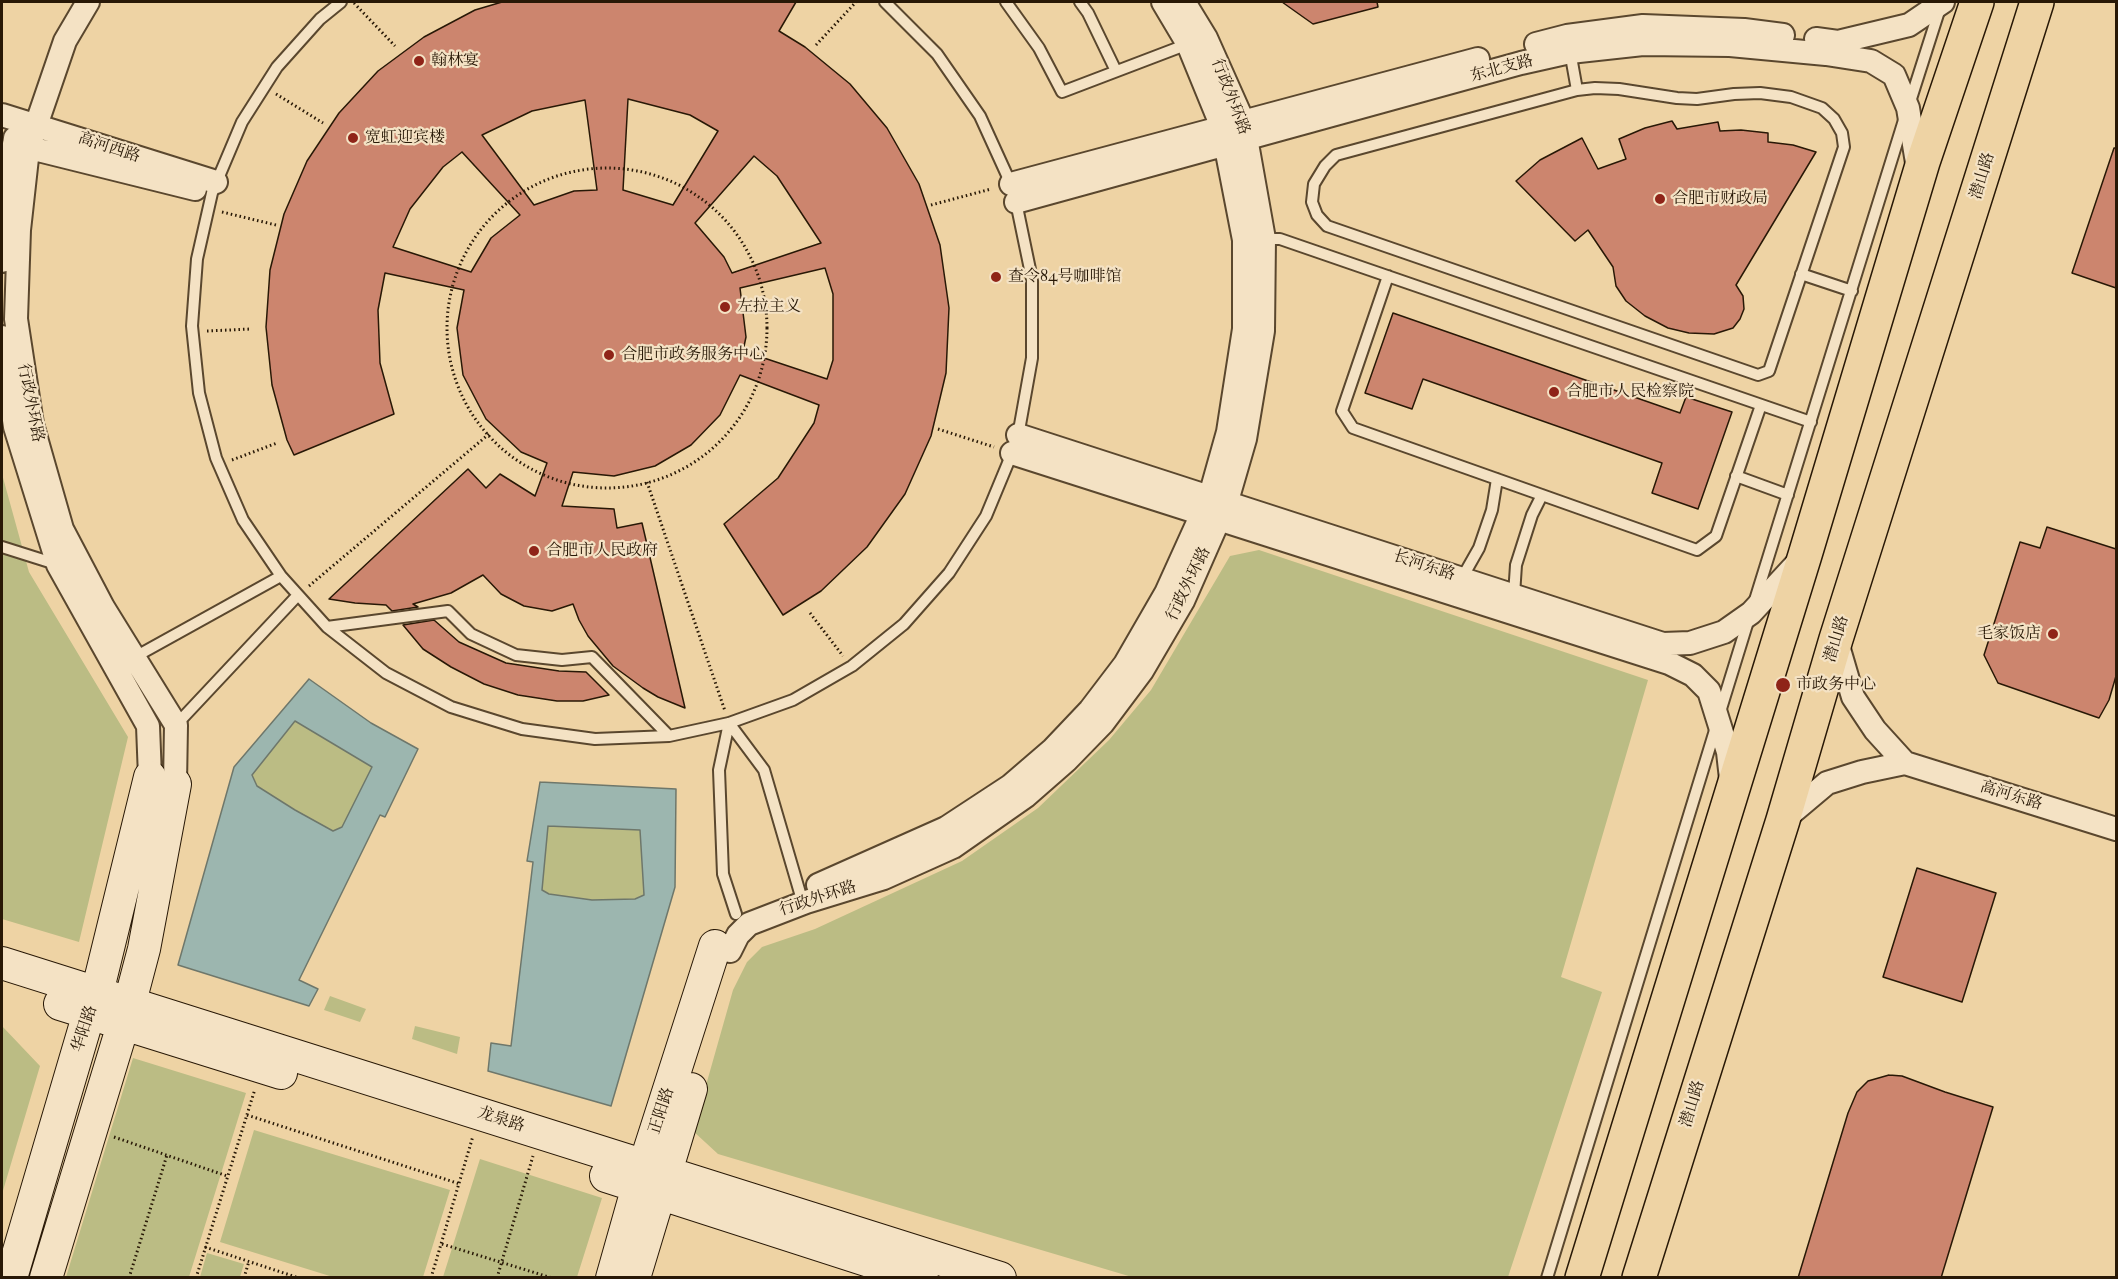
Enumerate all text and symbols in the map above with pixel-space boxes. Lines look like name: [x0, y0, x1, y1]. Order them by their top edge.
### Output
place label: 翰林宴: [431, 51, 479, 71]
street label: 东北支路: [1469, 51, 1535, 87]
marker: 翰林宴: [412, 54, 426, 68]
street label: 行政外环路: [1207, 56, 1253, 138]
place label: 宽虹迎宾楼: [365, 128, 445, 148]
street label: 高河西路: [76, 129, 142, 167]
marker: 宽虹迎宾楼: [346, 131, 360, 145]
street label: 潜山路: [1967, 150, 1999, 202]
place label: 合肥市财政局: [1672, 189, 1768, 209]
marker: 合肥市财政局: [1653, 192, 1667, 206]
place label: 查令84号咖啡馆: [1008, 267, 1121, 287]
marker: 查令84号咖啡馆: [989, 270, 1003, 284]
place label: 左拉主义: [737, 297, 801, 317]
marker: 左拉主义: [718, 300, 732, 314]
place label: 合肥市政务服务中心: [621, 345, 765, 365]
marker: 合肥市政务服务中心: [602, 348, 616, 362]
street label: 行政外环路: [13, 362, 47, 444]
place label: 合肥市人民检察院: [1566, 382, 1694, 402]
marker: 合肥市人民检察院: [1547, 385, 1561, 399]
place label: 合肥市人民政府: [546, 541, 658, 561]
marker: 合肥市人民政府: [527, 544, 541, 558]
street label: 行政外环路: [1163, 544, 1215, 624]
street label: 长河东路: [1391, 547, 1457, 585]
street label: 潜山路: [1821, 613, 1853, 665]
place label: 毛家饭店: [1977, 624, 2041, 644]
marker: 毛家饭店: [2046, 627, 2060, 641]
place label: 市政务中心: [1796, 675, 1876, 695]
marker: 市政务中心: [1774, 676, 1792, 694]
street label: 高河东路: [1978, 777, 2044, 815]
street label: 行政外环路: [777, 878, 859, 920]
street label: 华阳路: [68, 1003, 102, 1055]
street label: 潜山路: [1677, 1078, 1709, 1130]
street label: 正阳路: [645, 1085, 679, 1137]
street label: 龙泉路: [475, 1103, 527, 1137]

